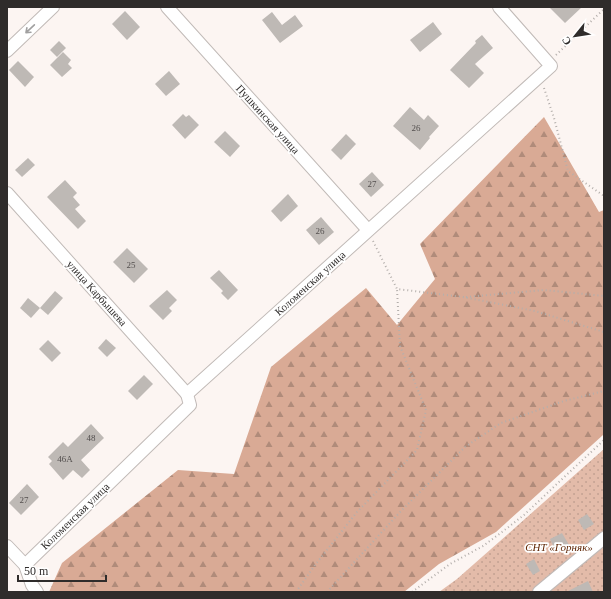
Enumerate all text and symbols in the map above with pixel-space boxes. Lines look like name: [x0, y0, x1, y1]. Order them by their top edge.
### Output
north arrow: [555, 16, 595, 56]
one-way arrow: [25, 24, 35, 34]
text: С: [559, 35, 574, 47]
street label: Пушкинская улица: [234, 82, 302, 156]
house number: 26: [412, 123, 421, 133]
house number: 27: [368, 179, 377, 189]
house number: 26: [316, 226, 325, 236]
street label: Коломенская улица: [272, 248, 348, 318]
street label: улица Карбышева: [65, 258, 130, 328]
house number: 25: [127, 260, 136, 270]
house number: 48: [87, 433, 96, 443]
house number: 46А: [57, 454, 73, 464]
street label: Коломенская улица: [38, 480, 112, 552]
house number: 27: [20, 495, 29, 505]
park label: СНТ «Горняк»: [525, 541, 593, 553]
scale bar: [18, 557, 106, 583]
text: 50 m: [24, 564, 49, 578]

